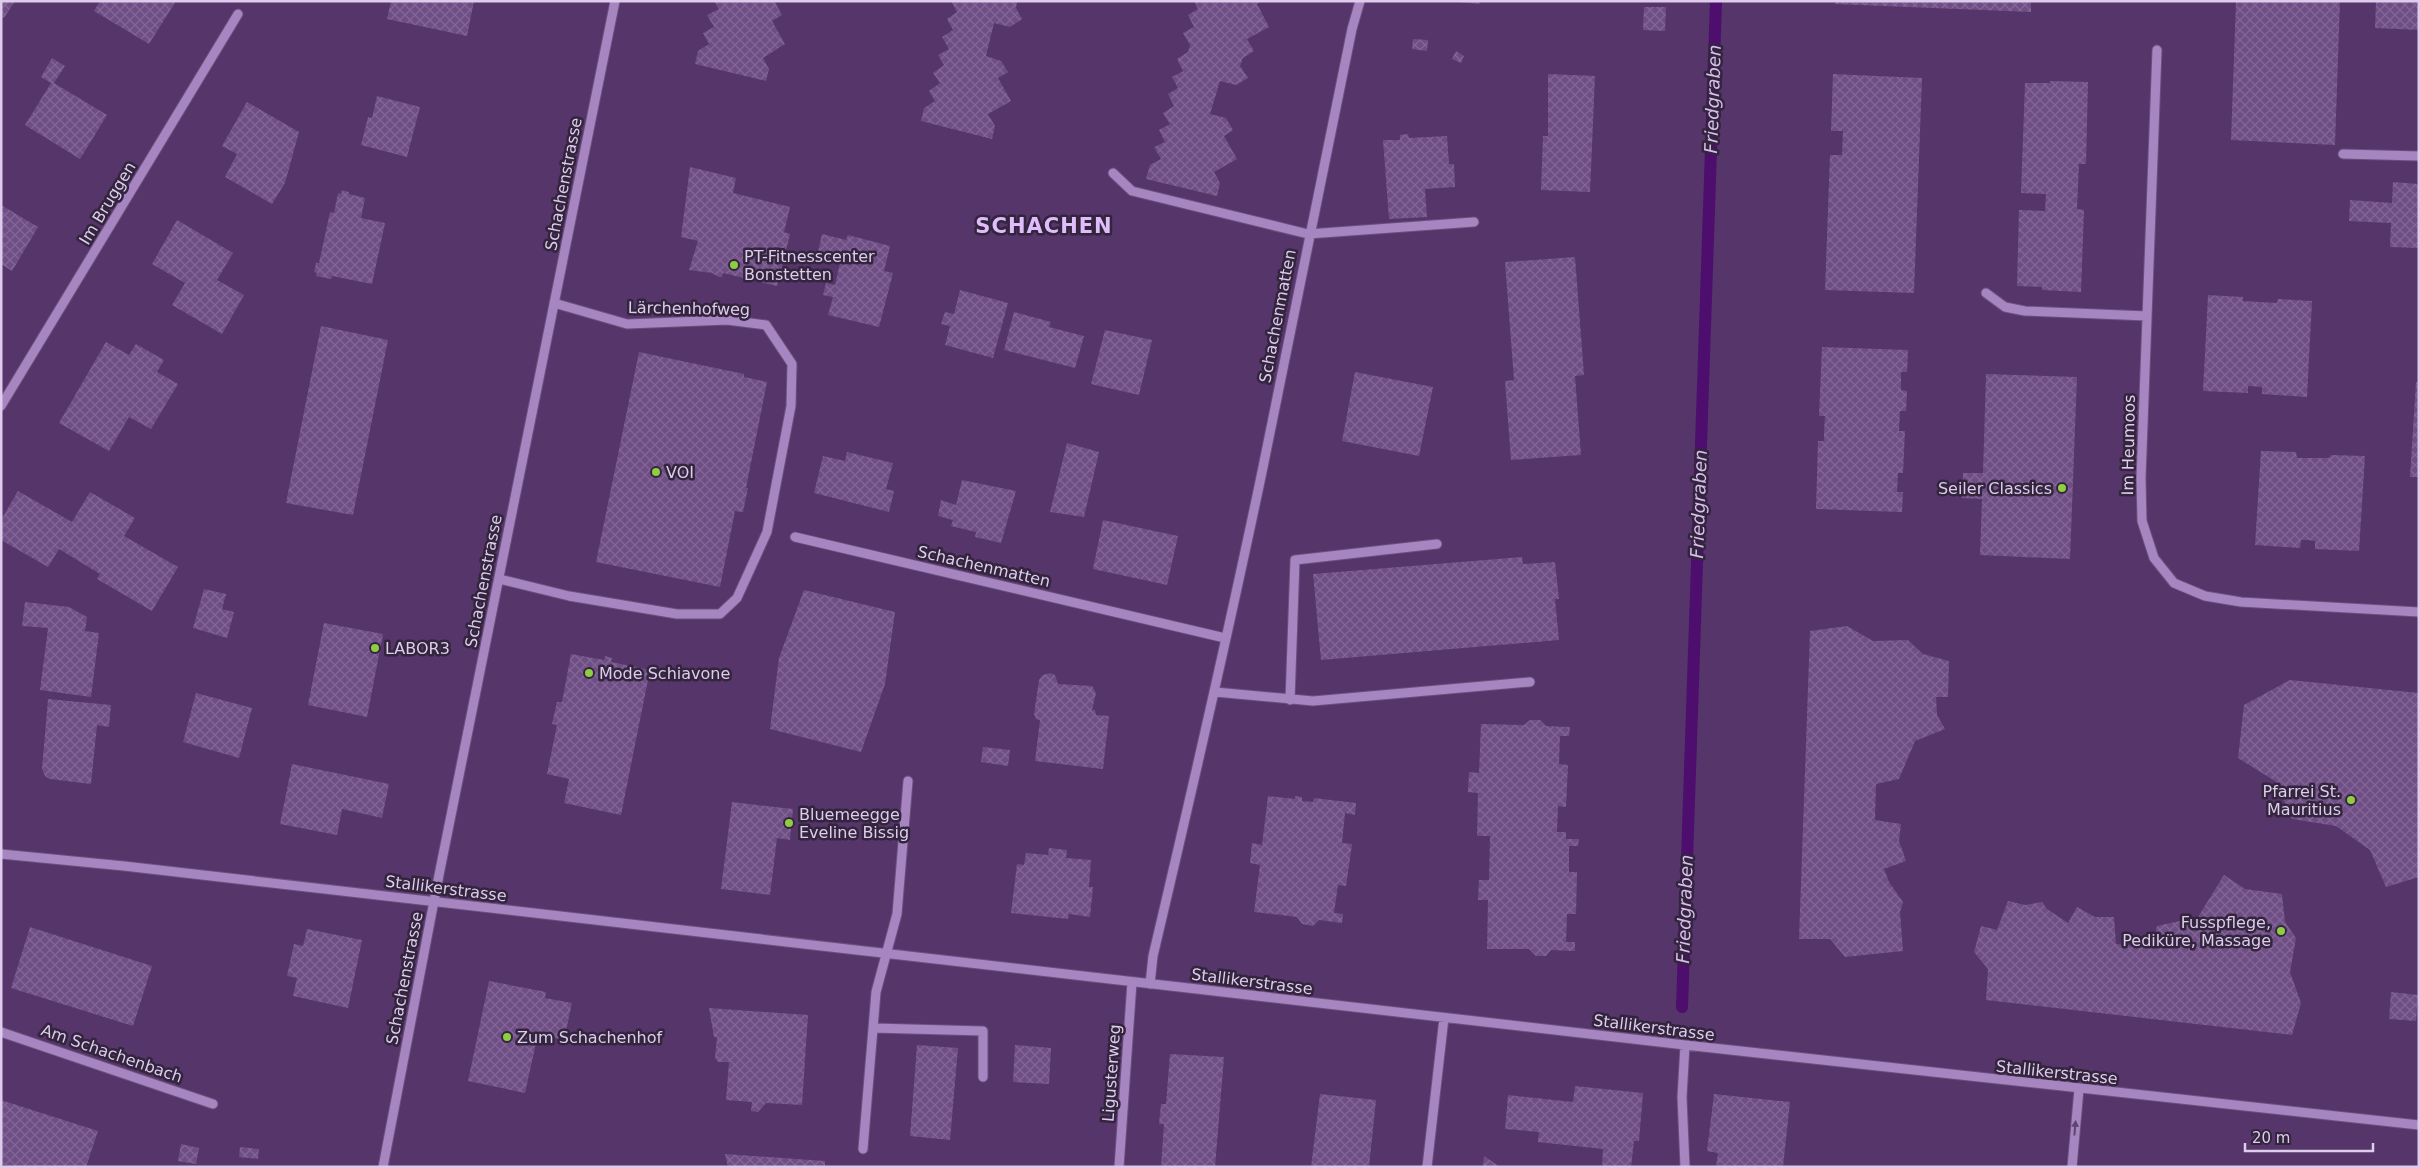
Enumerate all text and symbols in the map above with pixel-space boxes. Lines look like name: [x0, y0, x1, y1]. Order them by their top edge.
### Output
water label: Friedgraben: [1700, 44, 1725, 154]
street label: Schachenstrasse: [541, 116, 586, 252]
street label: Im Bruggen: [75, 158, 140, 248]
district label: SCHACHEN: [975, 214, 1113, 238]
place label: PT-Fitnesscenter Bonstetten: [744, 247, 875, 284]
street label: Schachenmatten: [1255, 248, 1300, 385]
marker: PT-Fitnesscenter Bonstetten: [728, 259, 740, 271]
street label: Lärchenhofweg: [628, 298, 750, 319]
street label: Im Heumoos: [2118, 394, 2139, 496]
water label: Friedgraben: [1686, 449, 1711, 559]
place label: VOI: [666, 463, 694, 482]
marker: VOI: [650, 466, 662, 478]
place label: Seiler Classics: [1938, 479, 2052, 498]
marker: Seiler Classics: [2056, 482, 2068, 494]
street label: Schachenstrasse: [461, 513, 506, 649]
street label: Schachenmatten: [916, 542, 1052, 591]
place label: LABOR3: [385, 639, 450, 658]
marker: LABOR3: [369, 642, 381, 654]
place label: Mode Schiavone: [599, 664, 730, 683]
marker: Mode Schiavone: [583, 667, 595, 679]
place label: Pfarrei St. Mauritius: [2263, 782, 2341, 819]
marker: Pfarrei St. Mauritius: [2345, 794, 2357, 806]
place label: Bluemeegge Eveline Bissig: [799, 805, 909, 842]
marker: Bluemeegge Eveline Bissig: [783, 817, 795, 829]
water label: Friedgraben: [1672, 854, 1697, 964]
street label: Stallikerstrasse: [384, 872, 508, 905]
street label: Schachenstrasse: [382, 910, 427, 1046]
place label: Fusspflege, Pediküre, Massage: [2122, 913, 2271, 950]
marker: Fusspflege, Pediküre, Massage: [2275, 925, 2287, 937]
street label: Stallikerstrasse: [1190, 965, 1314, 998]
street label: Stallikerstrasse: [1592, 1011, 1716, 1044]
street label: Am Schachenbach: [39, 1020, 185, 1087]
street label: Ligusterweg: [1099, 1024, 1124, 1122]
place label: Zum Schachenhof: [517, 1028, 663, 1047]
marker: Zum Schachenhof: [501, 1031, 513, 1043]
street label: Stallikerstrasse: [1995, 1057, 2119, 1088]
one-way arrow: [2071, 1120, 2079, 1136]
scale bar: [2245, 1120, 2372, 1152]
text: 20 m: [2252, 1129, 2290, 1147]

